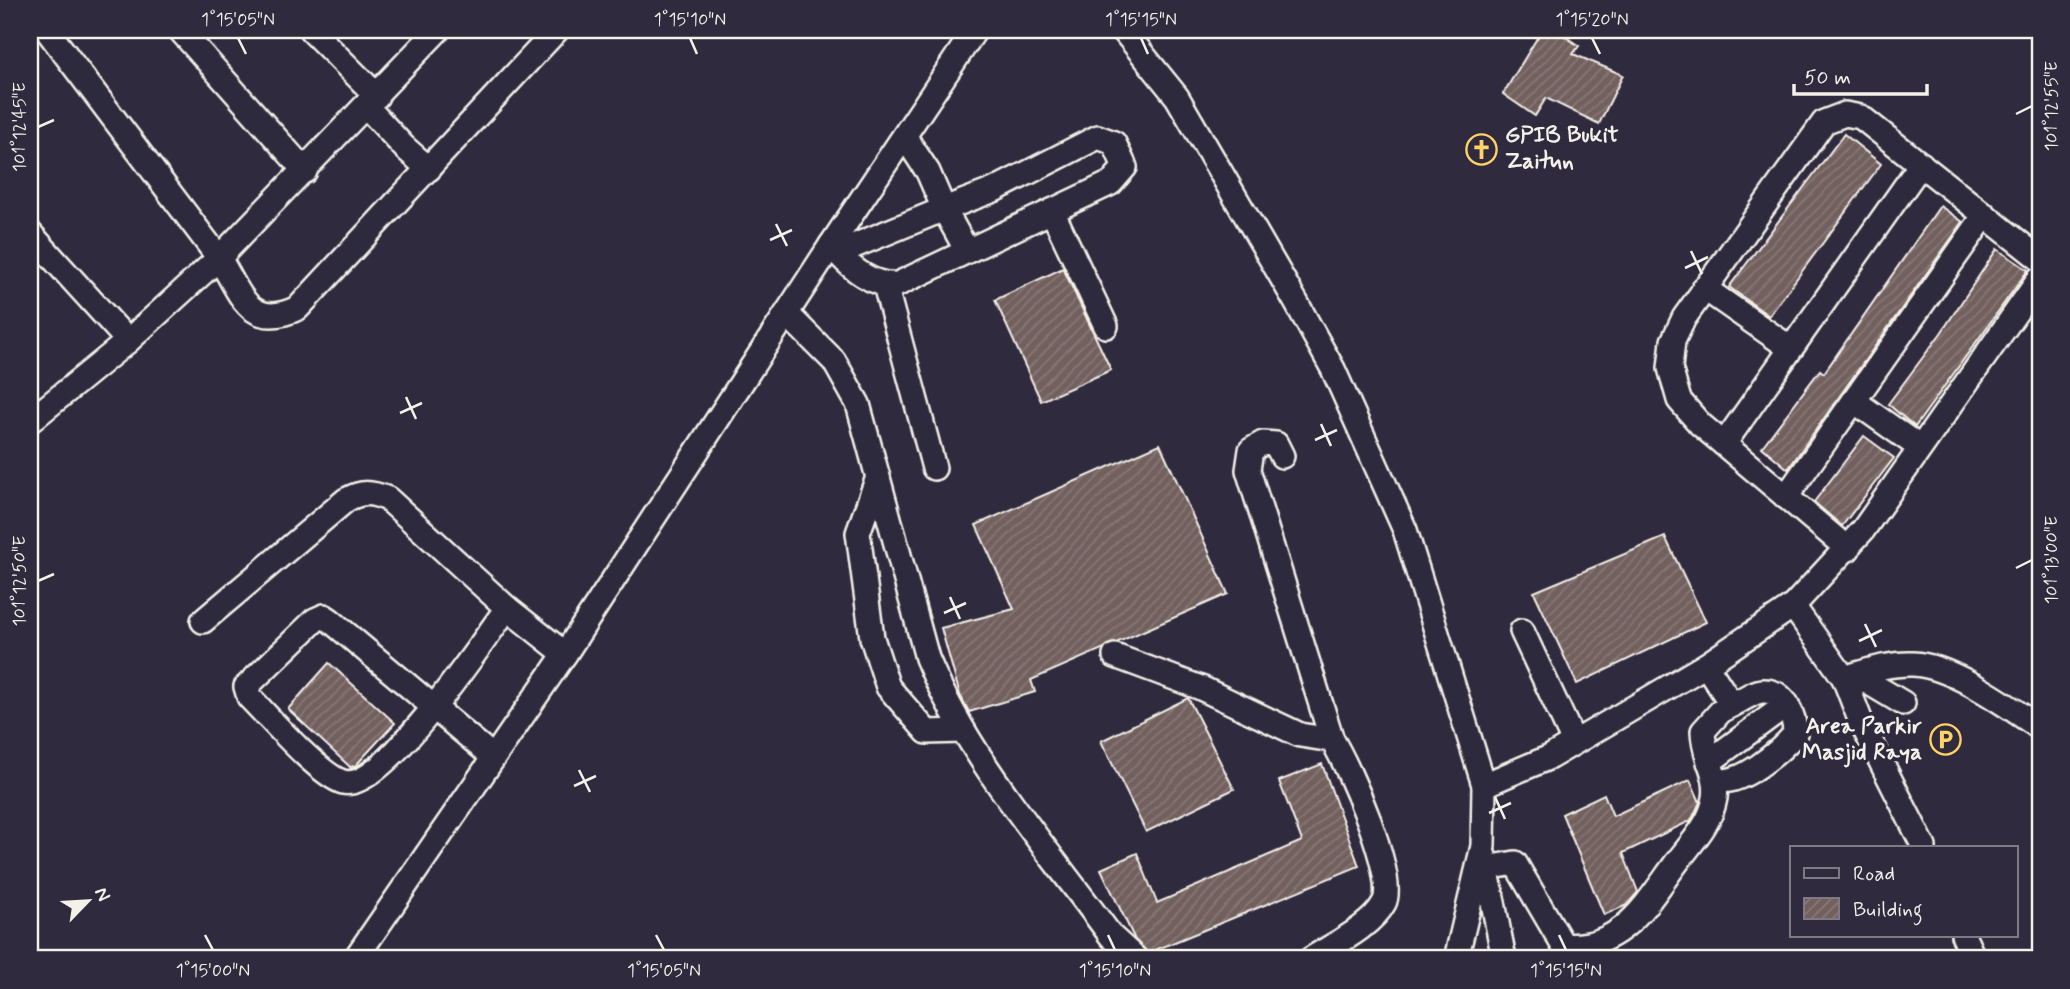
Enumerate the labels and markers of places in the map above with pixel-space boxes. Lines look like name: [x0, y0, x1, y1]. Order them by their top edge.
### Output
place label: GPIB Bukit Zaitun: [1505, 121, 1619, 177]
church icon: GPIB Bukit Zaitun: [1465, 132, 1499, 166]
place label: Area Parkir Masjid Raya: [1802, 712, 1922, 768]
parking icon: Area Parkir Masjid Raya: [1928, 723, 1962, 757]

